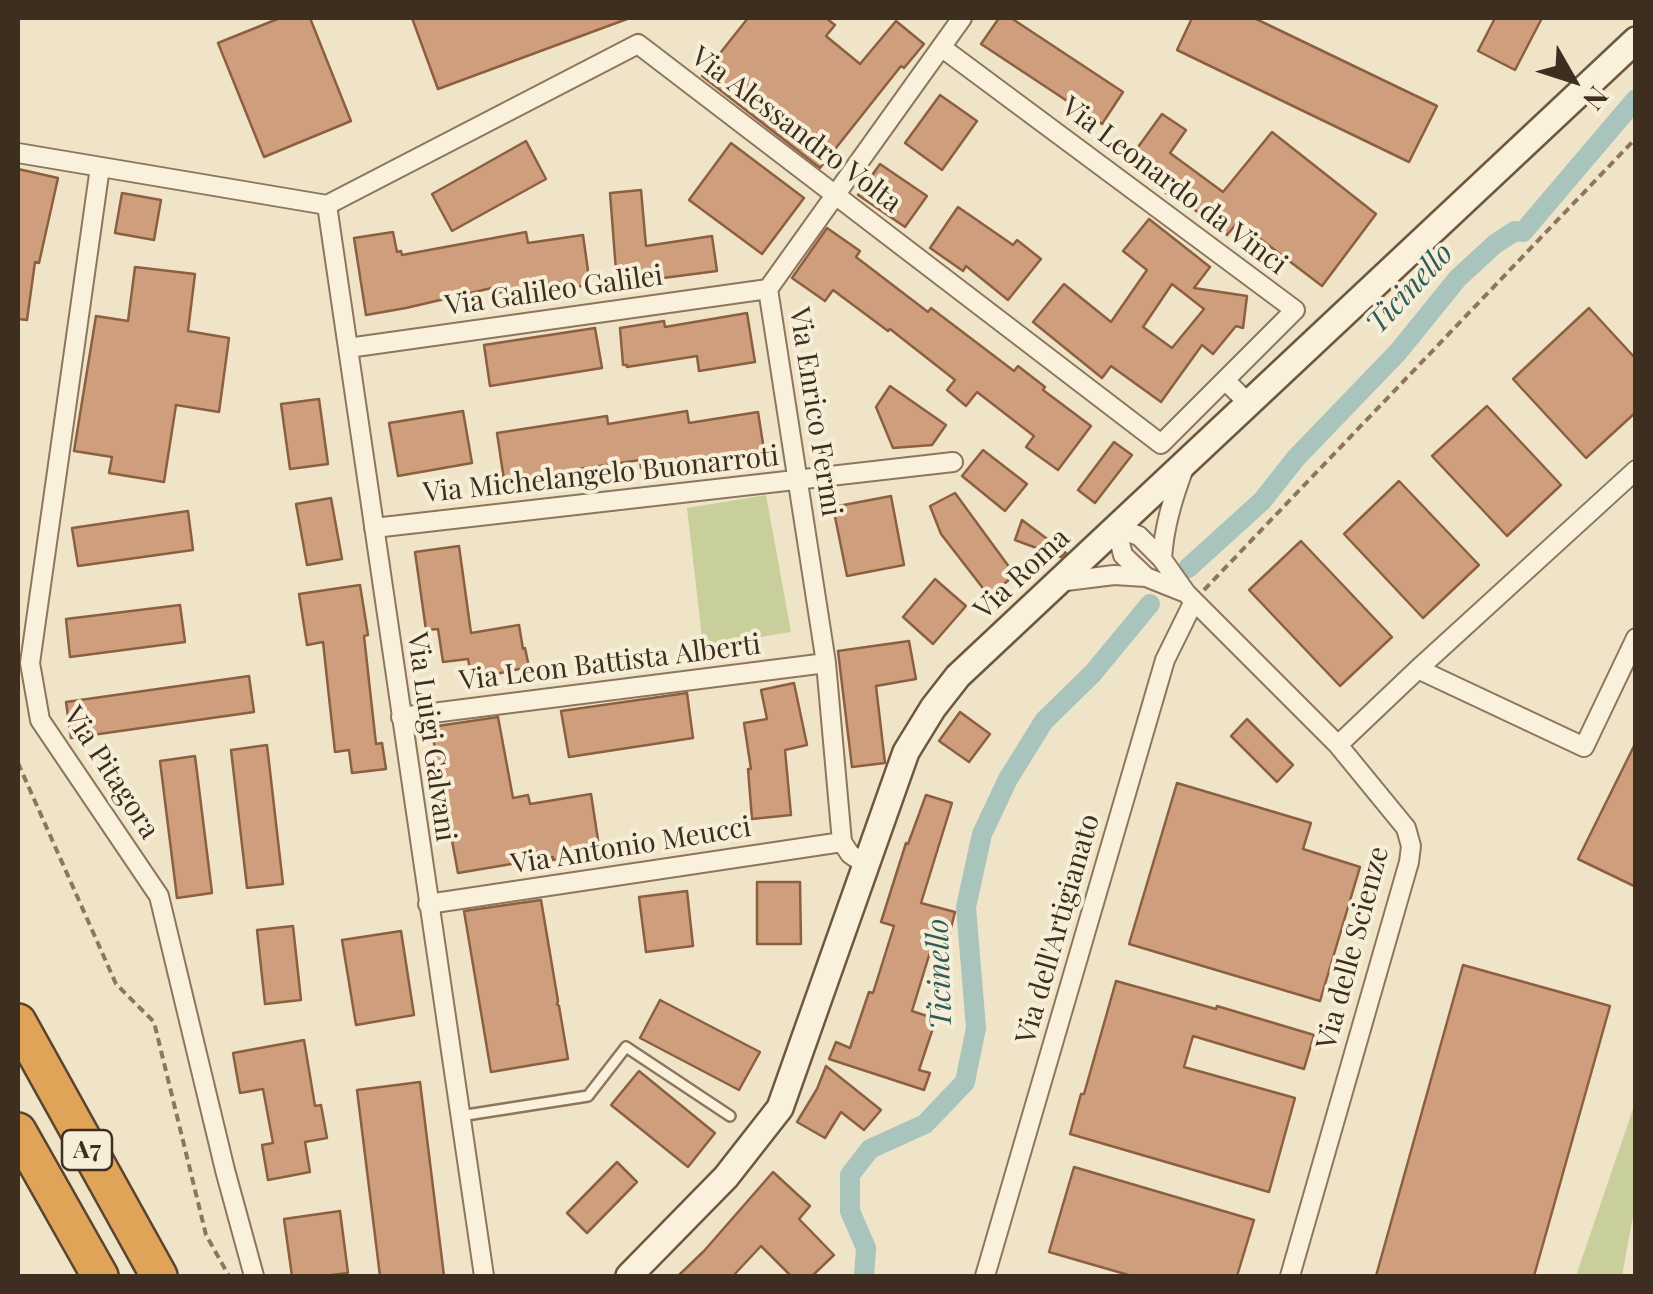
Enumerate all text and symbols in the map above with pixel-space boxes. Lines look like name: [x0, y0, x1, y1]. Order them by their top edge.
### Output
north arrow: [1523, 30, 1623, 130]
street label: Via Alessandro Volta: [684, 40, 908, 220]
text: N: [1576, 80, 1617, 119]
street label: Via Leonardo da Vinci: [1055, 90, 1293, 282]
water label: Ticinello: [1359, 236, 1461, 342]
street label: Via Galileo Galilei: [443, 259, 665, 323]
street label: Via Enrico Fermi: [782, 305, 848, 519]
street label: Via Michelangelo Buonarroti: [421, 440, 781, 510]
street label: Via Roma: [967, 521, 1077, 627]
street label: Via Leon Battista Alberti: [457, 628, 763, 698]
street label: Via Luigi Galvani: [400, 630, 462, 844]
street label: Via Pitagora: [56, 701, 166, 845]
street label: Via Antonio Meucci: [509, 810, 753, 882]
street label: Via dell'Artigianato: [1009, 810, 1107, 1048]
street label: Via delle Scienze: [1310, 843, 1396, 1053]
water label: Ticinello: [920, 918, 960, 1030]
road number: A7: [62, 1130, 112, 1170]

